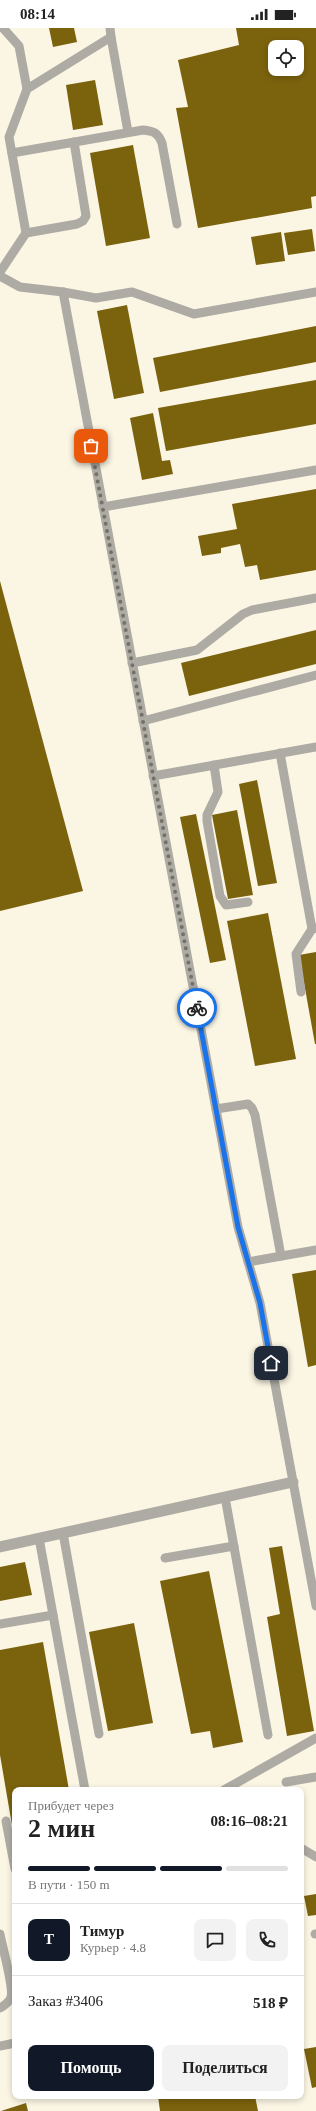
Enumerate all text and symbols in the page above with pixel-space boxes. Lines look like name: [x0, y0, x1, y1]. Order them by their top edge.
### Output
text: 08:14: [20, 6, 55, 22]
map controls: [268, 40, 304, 76]
button: locate: [268, 40, 304, 76]
pin: [74, 429, 108, 463]
icon: bag: [80, 435, 102, 457]
courier: [177, 988, 217, 1028]
icon: bike: [186, 997, 208, 1019]
pin: [254, 1346, 288, 1380]
icon: home: [260, 1352, 282, 1374]
text: Прибудет через: [28, 1798, 114, 1813]
text: 08:16–08:21: [211, 1813, 288, 1829]
text: 2 мин: [28, 1814, 95, 1843]
text: В пути · 150 m: [28, 1877, 110, 1892]
button: chat: [194, 1919, 236, 1961]
button: phone: [246, 1919, 288, 1961]
text: Тимур: [80, 1923, 124, 1939]
text: Т: [44, 1931, 54, 1947]
text: Курьер · 4.8: [80, 1940, 146, 1955]
text: Заказ #3406: [28, 1993, 103, 2009]
text: 518 ₽: [253, 1995, 288, 2011]
button: Помощь: [28, 2045, 154, 2091]
button: Поделиться: [162, 2045, 288, 2091]

